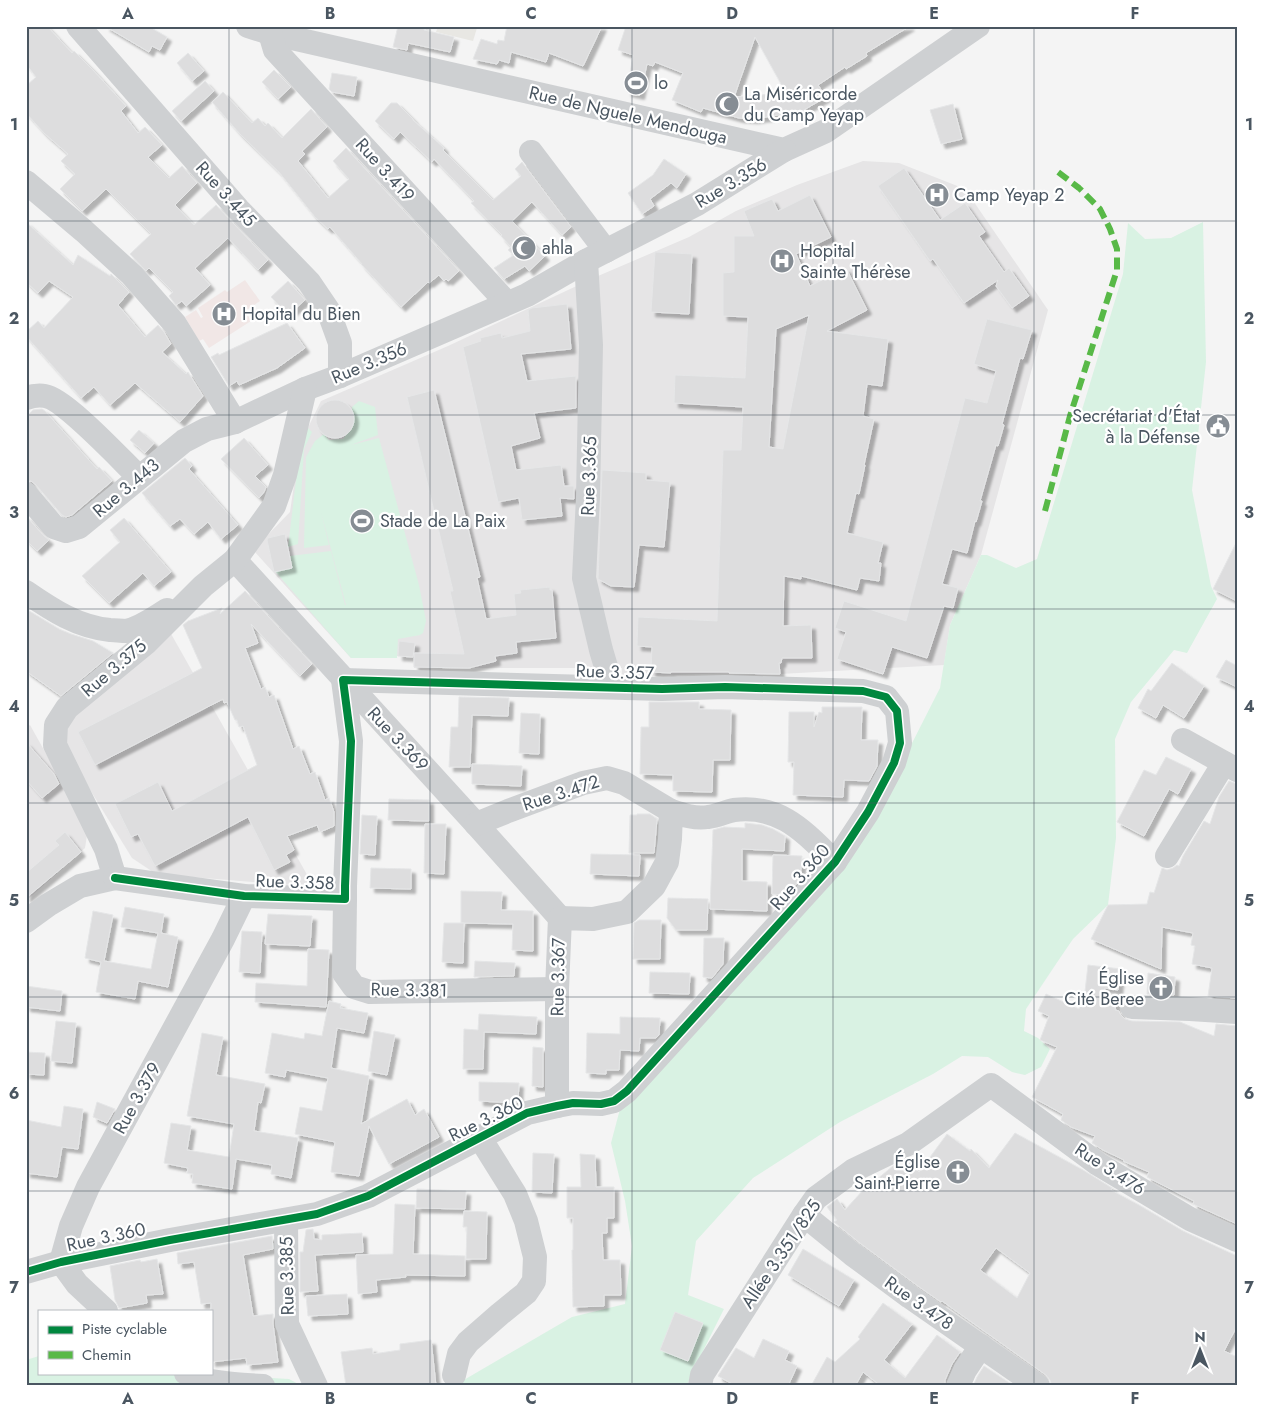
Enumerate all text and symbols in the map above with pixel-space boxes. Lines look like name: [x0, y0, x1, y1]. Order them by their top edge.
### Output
text: A: [121, 2, 134, 25]
text: B: [325, 2, 335, 25]
text: C: [525, 2, 537, 25]
text: D: [726, 2, 738, 25]
text: E: [929, 2, 939, 25]
text: F: [1131, 2, 1139, 25]
sports icon: lo: [623, 70, 649, 96]
place label: lo: [654, 70, 668, 96]
street label: Rue de Nguele Mendouga: [526, 80, 730, 150]
place label: La Miséricorde du Camp Yeyap: [744, 81, 864, 128]
mosque icon: La Miséricorde du Camp Yeyap: [714, 91, 740, 117]
text: 1: [10, 113, 18, 136]
text: 1: [1245, 113, 1253, 136]
street label: Rue 3.419: [349, 132, 421, 208]
street label: Rue 3.356: [690, 151, 772, 215]
street label: Rue 3.445: [189, 155, 263, 233]
hospital icon: Camp Yeyap 2: [924, 182, 950, 208]
place label: Camp Yeyap 2: [954, 182, 1064, 208]
mosque icon: ahla: [511, 235, 537, 261]
place label: ahla: [542, 235, 573, 261]
place label: Hopital Sainte Thérèse: [800, 238, 910, 285]
hospital icon: Hopital Sainte Thérèse: [769, 248, 795, 274]
hospital icon: Hopital du Bien: [211, 301, 237, 327]
place label: Hopital du Bien: [242, 301, 361, 327]
text: 2: [9, 307, 19, 330]
text: 2: [1244, 307, 1254, 330]
street label: Rue 3.356: [327, 335, 411, 391]
place label: Secrétariat d'État à la Défense: [1072, 403, 1201, 450]
public building icon: Secrétariat d'État à la Défense: [1205, 413, 1231, 439]
street label: Rue 3.365: [575, 436, 603, 516]
street label: Rue 3.443: [87, 452, 165, 524]
text: 3: [9, 501, 19, 524]
text: 3: [1244, 501, 1254, 524]
sports icon: Stade de La Paix: [349, 508, 375, 534]
place label: Stade de La Paix: [380, 508, 506, 534]
street label: Rue 3.375: [76, 633, 152, 703]
street label: Rue 3.357: [575, 658, 655, 686]
text: 4: [8, 695, 20, 718]
text: 4: [1243, 695, 1255, 718]
street label: Rue 3.369: [361, 701, 435, 777]
street label: Rue 3.472: [519, 768, 603, 818]
street label: Rue 3.360: [764, 838, 836, 916]
street label: Rue 3.358: [255, 868, 335, 896]
text: 5: [9, 889, 19, 912]
text: 5: [1244, 889, 1254, 912]
street label: Rue 3.367: [544, 937, 572, 1017]
place label: Église Cité Beree: [1064, 965, 1144, 1012]
church icon: Église Cité Beree: [1148, 975, 1174, 1001]
street label: Rue 3.381: [370, 976, 448, 1004]
street label: Rue 3.379: [107, 1057, 167, 1139]
text: 6: [9, 1082, 19, 1105]
text: 6: [1244, 1082, 1254, 1105]
street label: Rue 3.360: [444, 1090, 528, 1148]
street label: Rue 3.476: [1070, 1136, 1150, 1202]
place label: Église Saint-Pierre: [854, 1149, 940, 1196]
church icon: Église Saint-Pierre: [945, 1159, 971, 1185]
street label: Allée 3.351/825: [735, 1194, 827, 1314]
street label: Rue 3.360: [64, 1216, 148, 1258]
street label: Rue 3.385: [273, 1236, 301, 1316]
street label: Rue 3.478: [879, 1270, 959, 1336]
text: 7: [9, 1276, 19, 1299]
text: 7: [1244, 1276, 1254, 1299]
legend: [38, 1310, 212, 1374]
text: Piste cyclable: [82, 1318, 167, 1340]
north arrow: [1176, 1324, 1226, 1374]
text: N: [1194, 1327, 1206, 1347]
text: Chemin: [82, 1344, 131, 1366]
text: A: [121, 1387, 134, 1410]
text: B: [325, 1387, 335, 1410]
text: C: [525, 1387, 537, 1410]
text: D: [726, 1387, 738, 1410]
text: E: [929, 1387, 939, 1410]
text: F: [1131, 1387, 1139, 1410]

